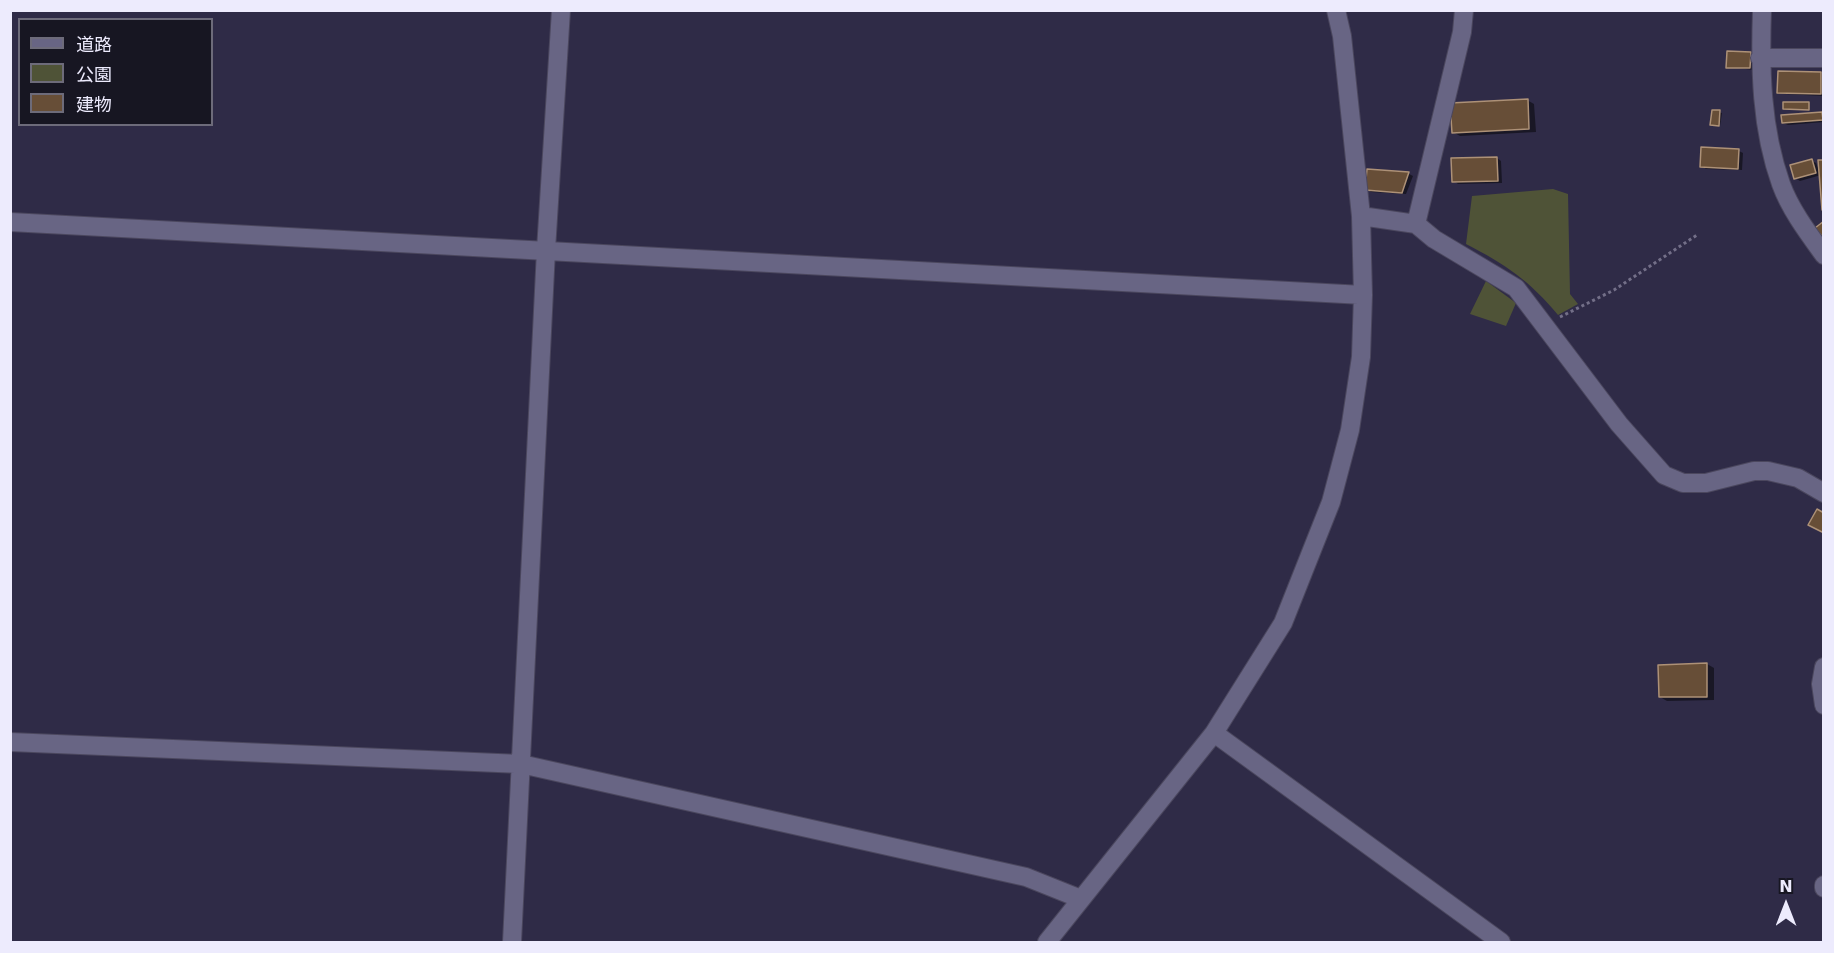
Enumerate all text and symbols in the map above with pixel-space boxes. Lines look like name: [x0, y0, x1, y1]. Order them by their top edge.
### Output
legend: [18, 18, 213, 126]
text: 道路: [76, 34, 112, 55]
text: 公園: [76, 64, 112, 85]
text: 建物: [76, 94, 112, 115]
north arrow: [1756, 875, 1816, 935]
text: N: [1779, 877, 1793, 896]

